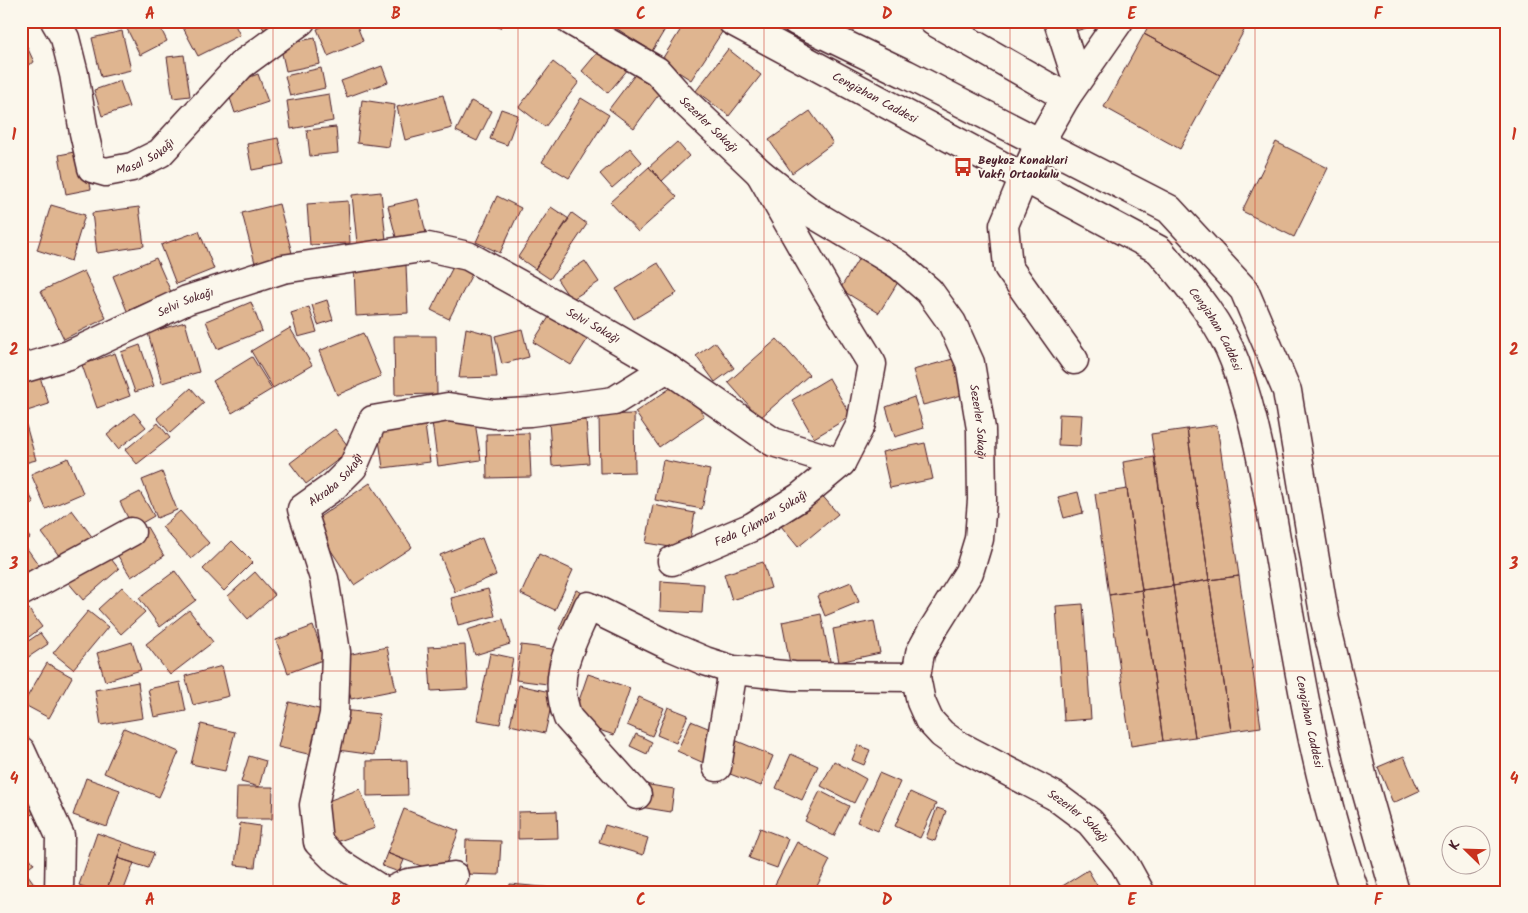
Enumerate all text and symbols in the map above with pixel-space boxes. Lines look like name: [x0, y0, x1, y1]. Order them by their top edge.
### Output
text: A: [145, 2, 155, 27]
text: B: [391, 2, 401, 27]
text: C: [636, 2, 646, 27]
text: D: [882, 2, 893, 27]
text: E: [1128, 2, 1138, 27]
text: F: [1374, 2, 1384, 27]
street label: Cengizhan Caddesi: [828, 67, 922, 129]
street label: Sezerler Sokağı: [675, 92, 742, 158]
text: 1: [12, 123, 17, 148]
text: 1: [1512, 123, 1517, 148]
street label: Masal Sokağı: [114, 134, 179, 180]
place label: Beykoz Konaklari Vakfı Ortaokulu: [978, 151, 1068, 184]
bus stop icon: Beykoz Konaklari Vakfı Ortaokulu: [952, 156, 974, 178]
street label: Selvi Sokağı: [154, 283, 216, 323]
street label: Cengizhan Caddesi: [1183, 283, 1247, 374]
street label: Selvi Sokağı: [563, 303, 624, 349]
text: 2: [9, 338, 19, 363]
text: 2: [1509, 338, 1519, 363]
street label: Sezerler Sokağı: [964, 383, 990, 459]
street label: Akraba Sokağı: [305, 450, 368, 512]
street label: Feda Çıkmazı Sokağı: [712, 485, 812, 552]
text: 3: [9, 552, 19, 577]
text: 3: [1509, 552, 1519, 577]
street label: Cengizhan Caddesi: [1290, 674, 1328, 771]
text: 4: [10, 767, 19, 792]
text: 4: [1510, 767, 1519, 792]
street label: Sezerler Sokağı: [1044, 785, 1113, 847]
north arrow: [1440, 826, 1490, 876]
text: K: [1443, 837, 1467, 853]
text: A: [145, 888, 155, 913]
text: B: [391, 888, 401, 913]
text: C: [636, 888, 646, 913]
text: D: [882, 888, 893, 913]
text: E: [1128, 888, 1138, 913]
text: F: [1374, 888, 1384, 913]

